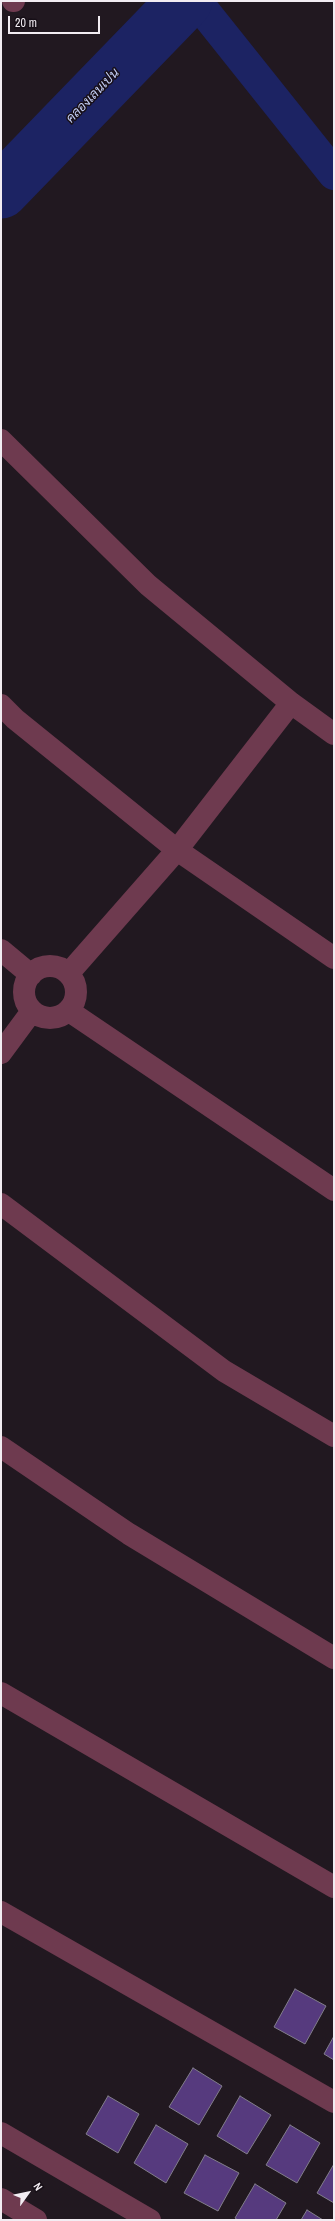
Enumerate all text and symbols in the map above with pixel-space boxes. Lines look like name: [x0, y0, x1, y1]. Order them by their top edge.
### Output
scale bar: [10, 8, 102, 34]
text: 20 m: [15, 15, 37, 31]
water label: คลองเลนเปน: [63, 66, 123, 126]
north arrow: [8, 2173, 48, 2213]
text: N: [30, 2180, 46, 2193]

